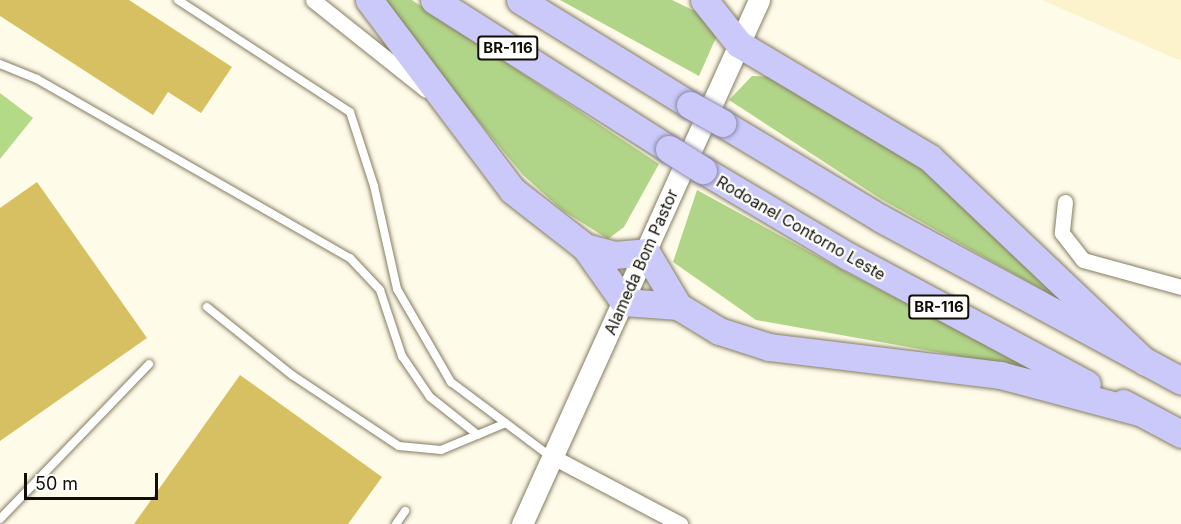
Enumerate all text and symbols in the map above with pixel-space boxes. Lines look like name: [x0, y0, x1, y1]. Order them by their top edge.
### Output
road number: BR-116: [476, 36, 540, 60]
street label: Rodoanel Contorno Leste: [713, 172, 889, 284]
street label: Alameda Bom Pastor: [600, 186, 682, 338]
road number: BR-116: [908, 295, 970, 319]
scale bar: [27, 461, 160, 499]
text: 50 m: [35, 473, 78, 494]

